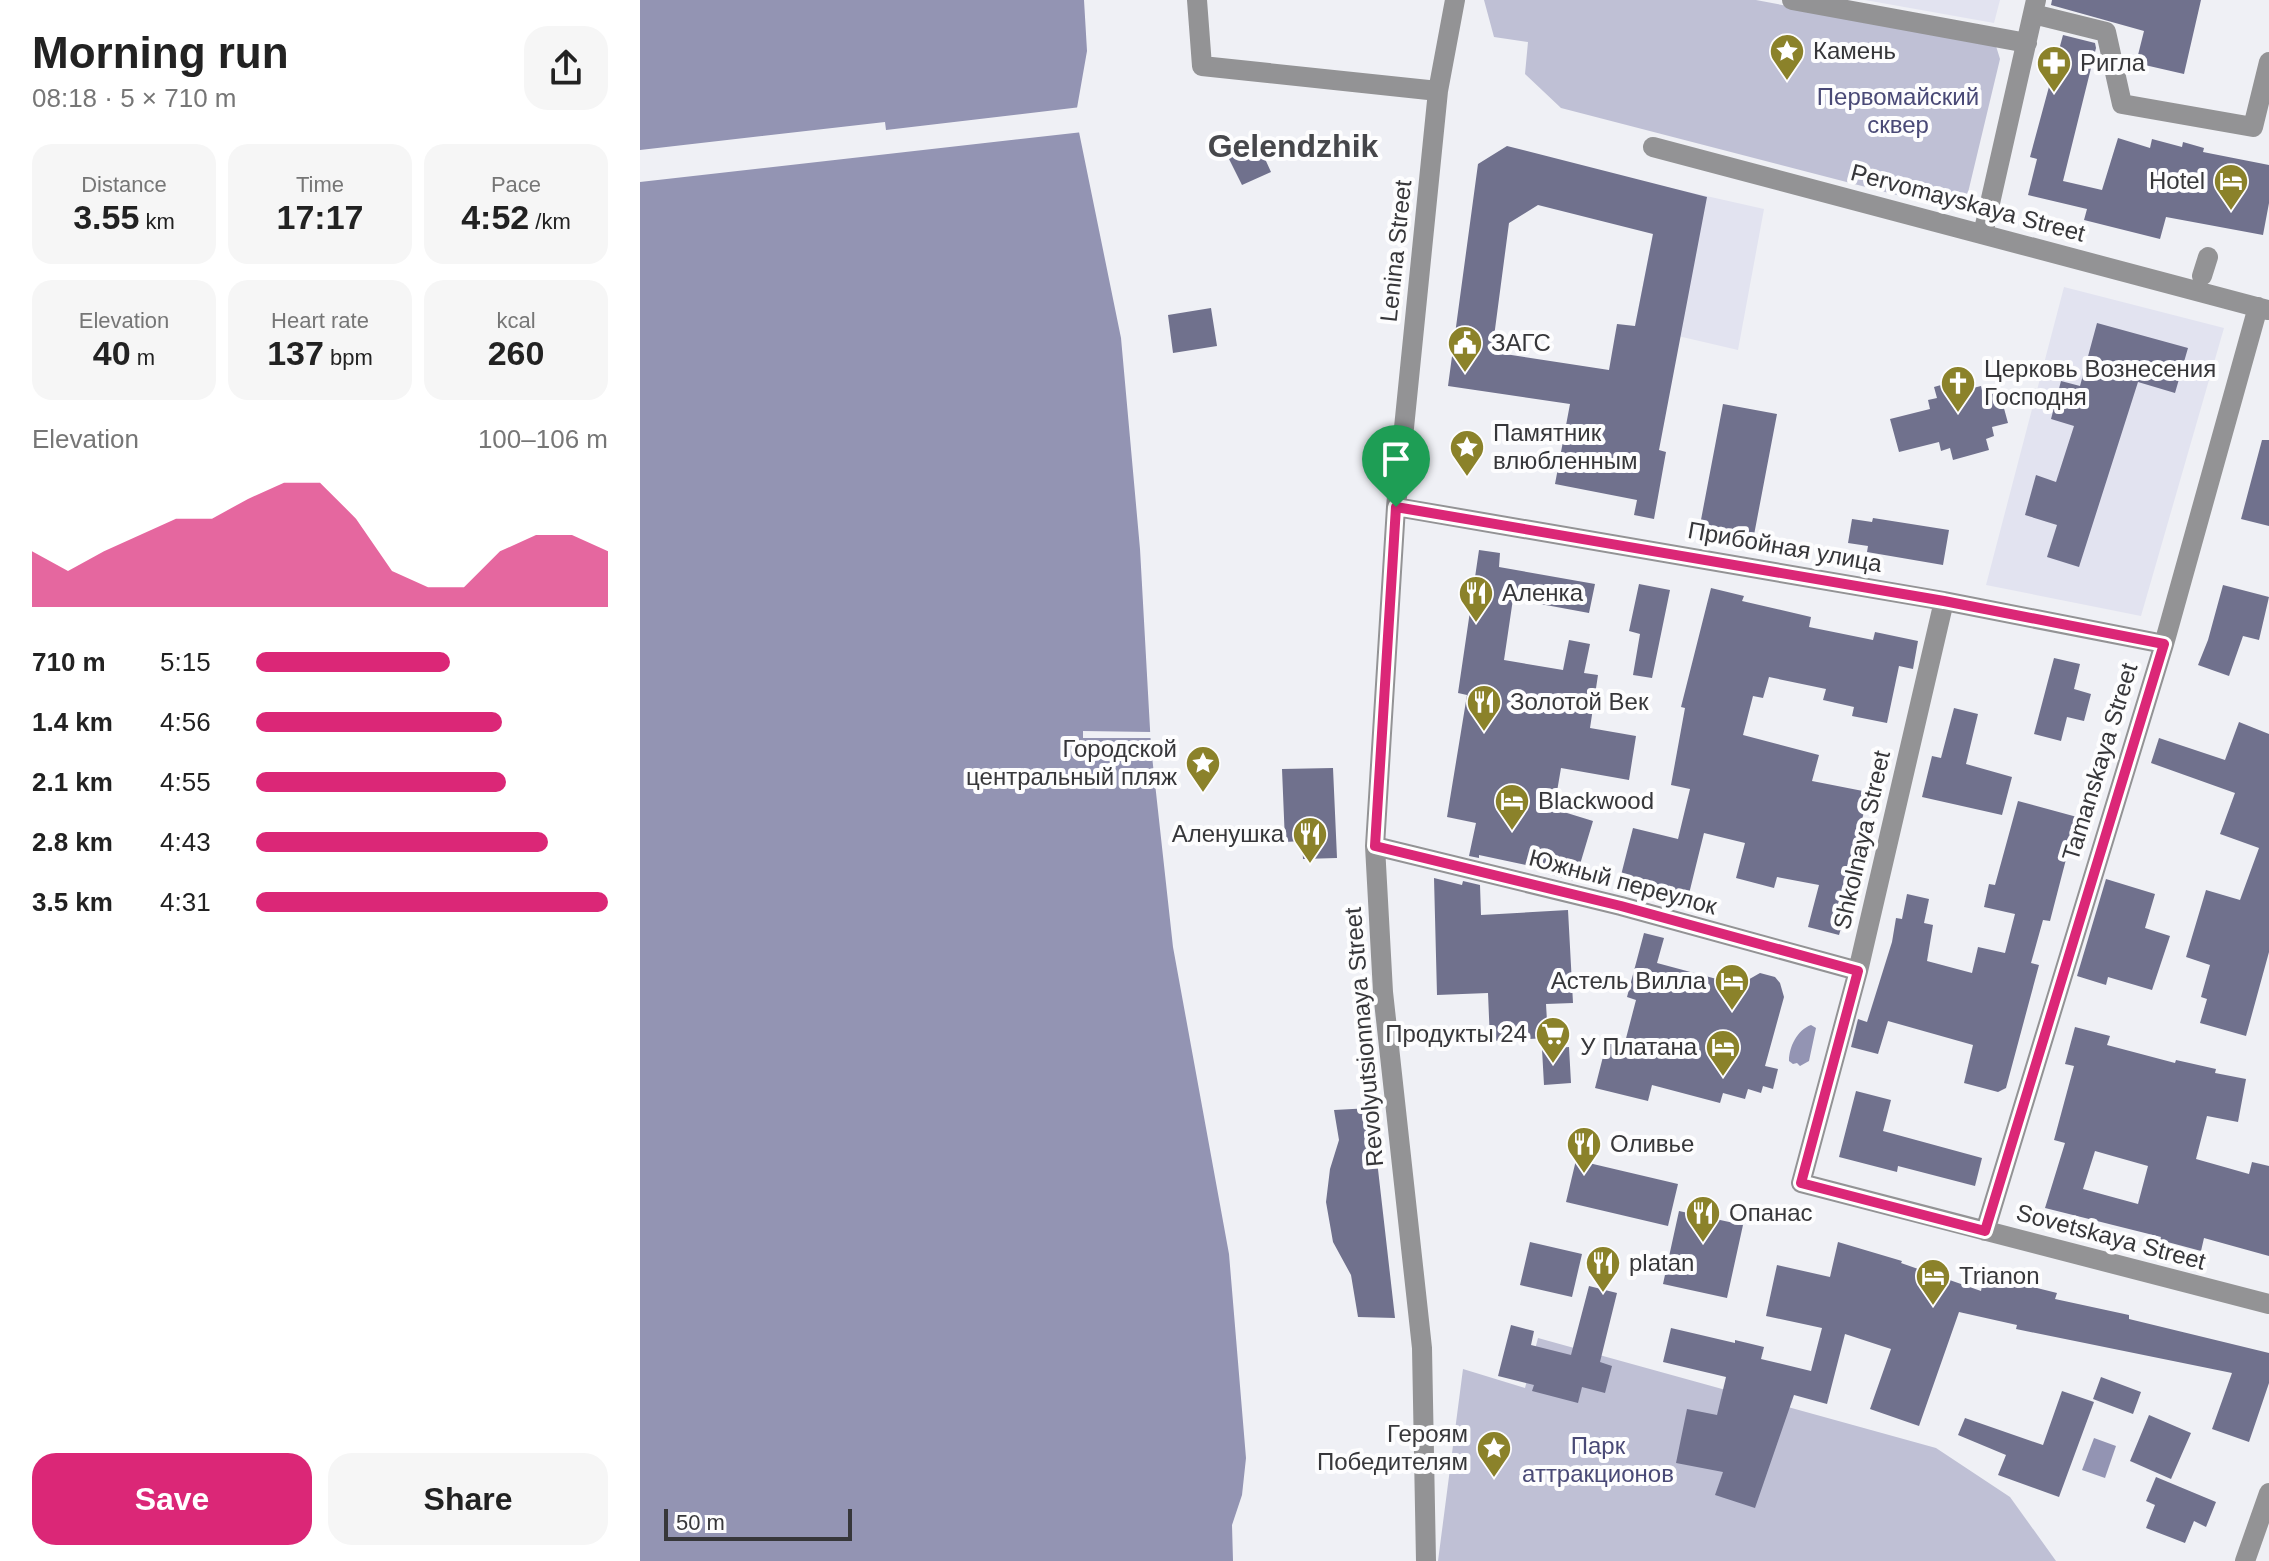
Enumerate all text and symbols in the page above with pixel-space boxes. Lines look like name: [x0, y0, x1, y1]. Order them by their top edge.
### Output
button: share: [524, 26, 608, 110]
text: Morning run: [32, 28, 289, 77]
place icon: Камень: [1768, 32, 1806, 82]
place label: Камень: [1813, 37, 1896, 64]
pharmacy icon: Ригла: [2035, 44, 2073, 94]
place label: Ригла: [2080, 49, 2146, 76]
text: 08:18 · 5 × 710 m: [32, 83, 237, 113]
park label: Первомайский сквер: [1817, 83, 1979, 138]
district label: Gelendzhik: [1208, 128, 1379, 164]
street label: Pervomayskaya Street: [1848, 158, 2089, 247]
hotel icon: Hotel: [2212, 162, 2250, 212]
place label: Hotel: [2149, 167, 2205, 194]
text: Distance: [81, 172, 167, 197]
text: Time: [296, 172, 344, 197]
text: Pace: [491, 172, 541, 197]
street label: Lenina Street: [1375, 178, 1416, 323]
text: 3.55: [73, 198, 139, 236]
text: 17:17: [277, 198, 363, 236]
text: 4:52: [461, 198, 529, 236]
text: km: [139, 209, 175, 234]
text: /km: [529, 209, 571, 234]
text: Elevation: [79, 308, 169, 333]
text: Heart rate: [271, 308, 369, 333]
text: kcal: [496, 308, 536, 333]
public building icon: ЗАГС: [1446, 324, 1484, 374]
place label: ЗАГС: [1491, 329, 1551, 356]
text: 40: [93, 334, 131, 372]
text: 137: [267, 334, 324, 372]
text: 260: [488, 334, 544, 372]
text: m: [131, 345, 155, 370]
text: bpm: [324, 345, 373, 370]
place label: Церковь Вознесения Господня: [1984, 355, 2216, 410]
church icon: Церковь Вознесения Господня: [1939, 364, 1977, 414]
place label: Памятник влюбленным: [1493, 419, 1637, 474]
text: Elevation: [32, 424, 139, 454]
text: 100–106 m: [478, 424, 608, 454]
pin: [1362, 425, 1430, 507]
place icon: Памятник влюбленным: [1448, 428, 1486, 478]
icon: arrive: [1374, 437, 1418, 481]
street label: Прибойная улица: [1686, 516, 1885, 577]
restaurant icon: Аленка: [1457, 574, 1495, 624]
place label: Аленка: [1502, 579, 1584, 606]
text: 710 m: [32, 647, 106, 677]
text: 5:15: [160, 647, 211, 677]
street label: Tamanskaya Street: [2057, 659, 2143, 864]
restaurant icon: Золотой Век: [1465, 683, 1503, 733]
place label: Золотой Век: [1510, 688, 1649, 715]
text: 1.4 km: [32, 707, 113, 737]
text: 4:56: [160, 707, 211, 737]
place label: Городской центральный пляж: [966, 735, 1177, 790]
place icon: Городской центральный пляж: [1184, 744, 1222, 794]
street label: Shkolnaya Street: [1828, 747, 1895, 932]
text: 2.1 km: [32, 767, 113, 797]
text: 4:55: [160, 767, 211, 797]
hotel icon: Blackwood: [1493, 782, 1531, 832]
place label: Blackwood: [1538, 787, 1654, 814]
restaurant icon: Аленушка: [1291, 815, 1329, 865]
place label: Аленушка: [1172, 820, 1285, 847]
text: 2.8 km: [32, 827, 113, 857]
text: 4:43: [160, 827, 211, 857]
street label: Южный переулок: [1526, 843, 1720, 920]
text: 3.5 km: [32, 887, 113, 917]
text: 4:31: [160, 887, 211, 917]
street label: Revolyutsionnaya Street: [1339, 906, 1388, 1168]
hotel icon: Астель Вилла: [1713, 962, 1751, 1012]
place label: Астель Вилла: [1551, 967, 1707, 994]
supermarket icon: Продукты 24: [1534, 1015, 1572, 1065]
place label: Продукты 24: [1385, 1020, 1527, 1047]
hotel icon: У Платана: [1704, 1028, 1742, 1078]
place label: У Платана: [1580, 1033, 1698, 1060]
restaurant icon: Оливье: [1565, 1125, 1603, 1175]
place label: Оливье: [1610, 1130, 1694, 1157]
restaurant icon: Опанас: [1684, 1194, 1722, 1244]
street label: Sovetskaya Street: [2014, 1198, 2209, 1275]
place label: Опанас: [1729, 1199, 1813, 1226]
restaurant icon: platan: [1584, 1244, 1622, 1294]
place label: platan: [1629, 1249, 1694, 1276]
hotel icon: Trianon: [1914, 1257, 1952, 1307]
place label: Trianon: [1959, 1262, 2039, 1289]
place label: Героям Победителям: [1317, 1420, 1468, 1475]
place icon: Героям Победителям: [1475, 1429, 1513, 1479]
park label: Парк аттракционов: [1522, 1432, 1674, 1487]
button: Save: [32, 1453, 312, 1545]
button: Share: [328, 1453, 608, 1545]
scale bar: [664, 1505, 852, 1541]
text: 50 m: [676, 1510, 725, 1535]

